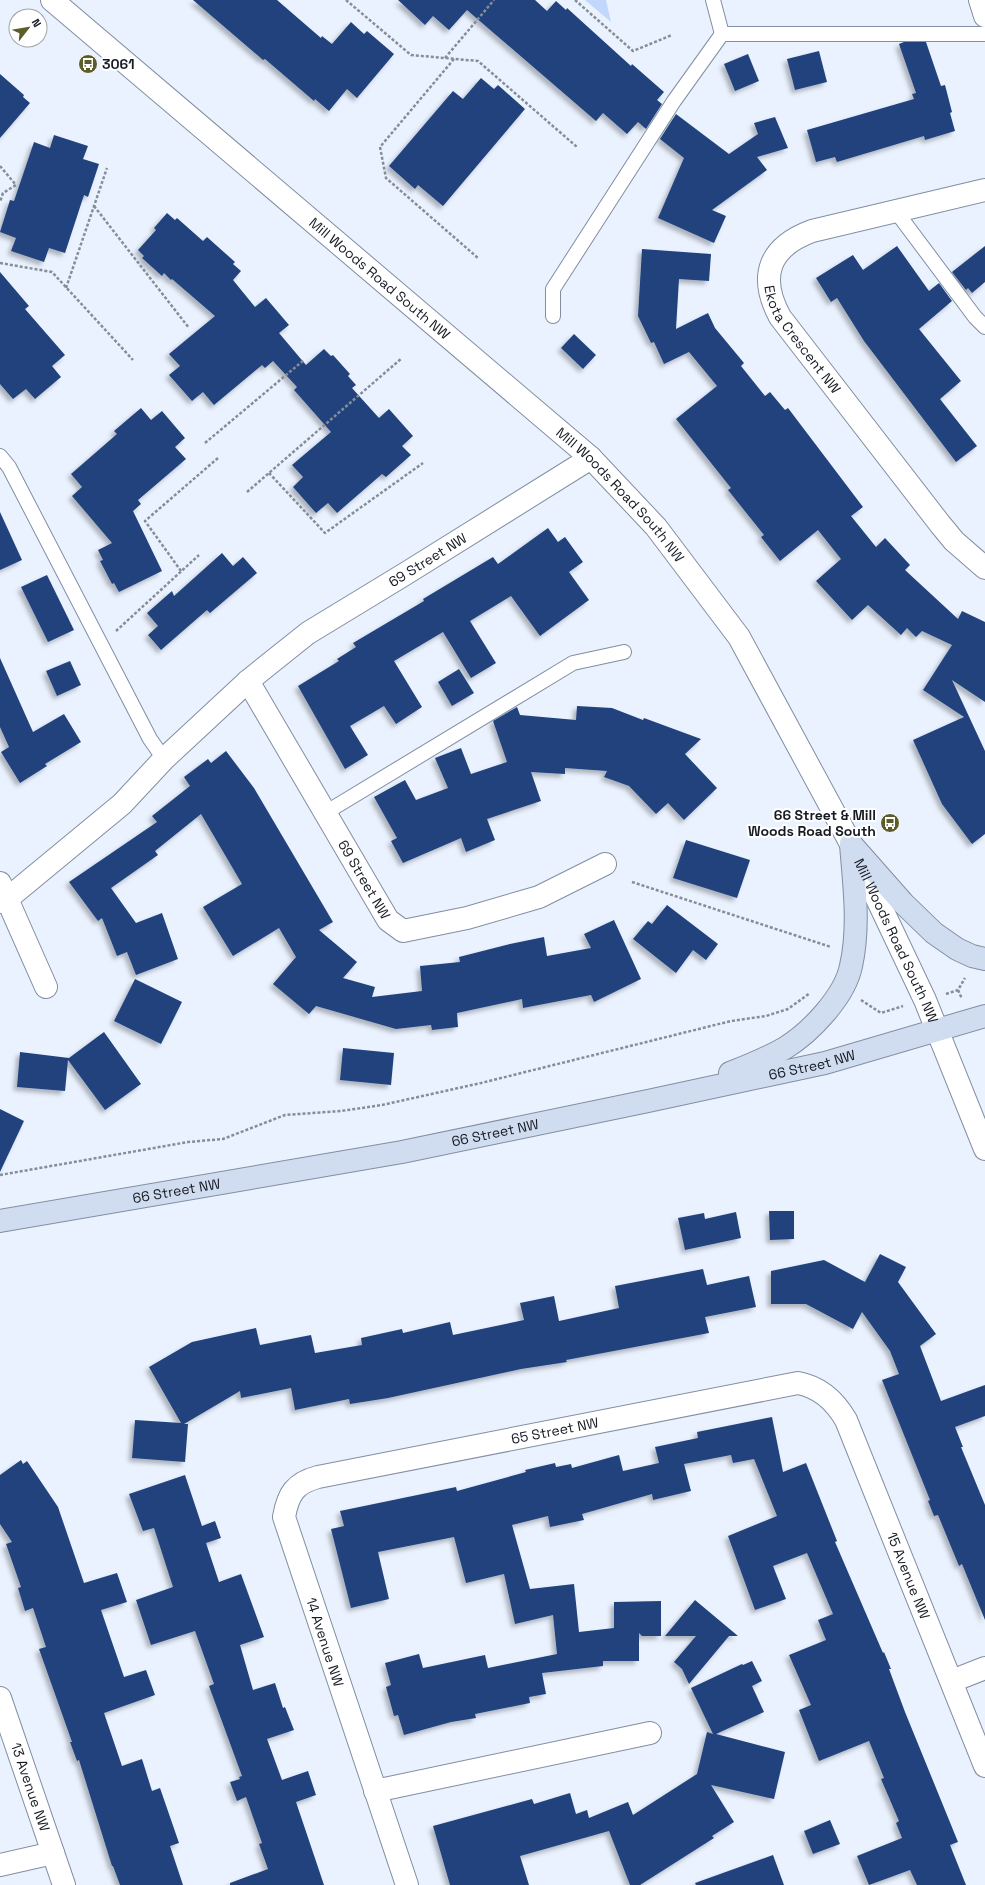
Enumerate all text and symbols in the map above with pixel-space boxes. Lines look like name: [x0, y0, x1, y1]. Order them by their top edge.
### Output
north arrow: [8, 8, 48, 48]
text: N: [29, 16, 44, 30]
bus stop icon: 3061: [77, 53, 99, 75]
place label: 3061: [102, 55, 135, 73]
street label: Mill Woods Road South NW: [306, 214, 454, 343]
street label: Ekota Crescent NW: [760, 284, 845, 397]
street label: Mill Woods Road South NW: [552, 423, 688, 566]
street label: 69 Street NW: [385, 529, 470, 591]
place label: 66 Street & Mill Woods Road South: [748, 806, 876, 840]
bus stop icon: 66 Street & Mill Woods Road South: [879, 812, 901, 834]
street label: 69 Street NW: [334, 837, 394, 922]
street label: Mill Woods Road South NW: [850, 856, 942, 1025]
street label: 66 Street NW: [767, 1046, 858, 1084]
street label: 66 Street NW: [450, 1115, 540, 1151]
street label: 66 Street NW: [131, 1174, 222, 1207]
street label: 65 Street NW: [510, 1413, 600, 1448]
street label: 15 Avenue NW: [883, 1529, 934, 1622]
street label: 14 Avenue NW: [302, 1595, 348, 1689]
street label: 13 Avenue NW: [7, 1740, 54, 1834]

